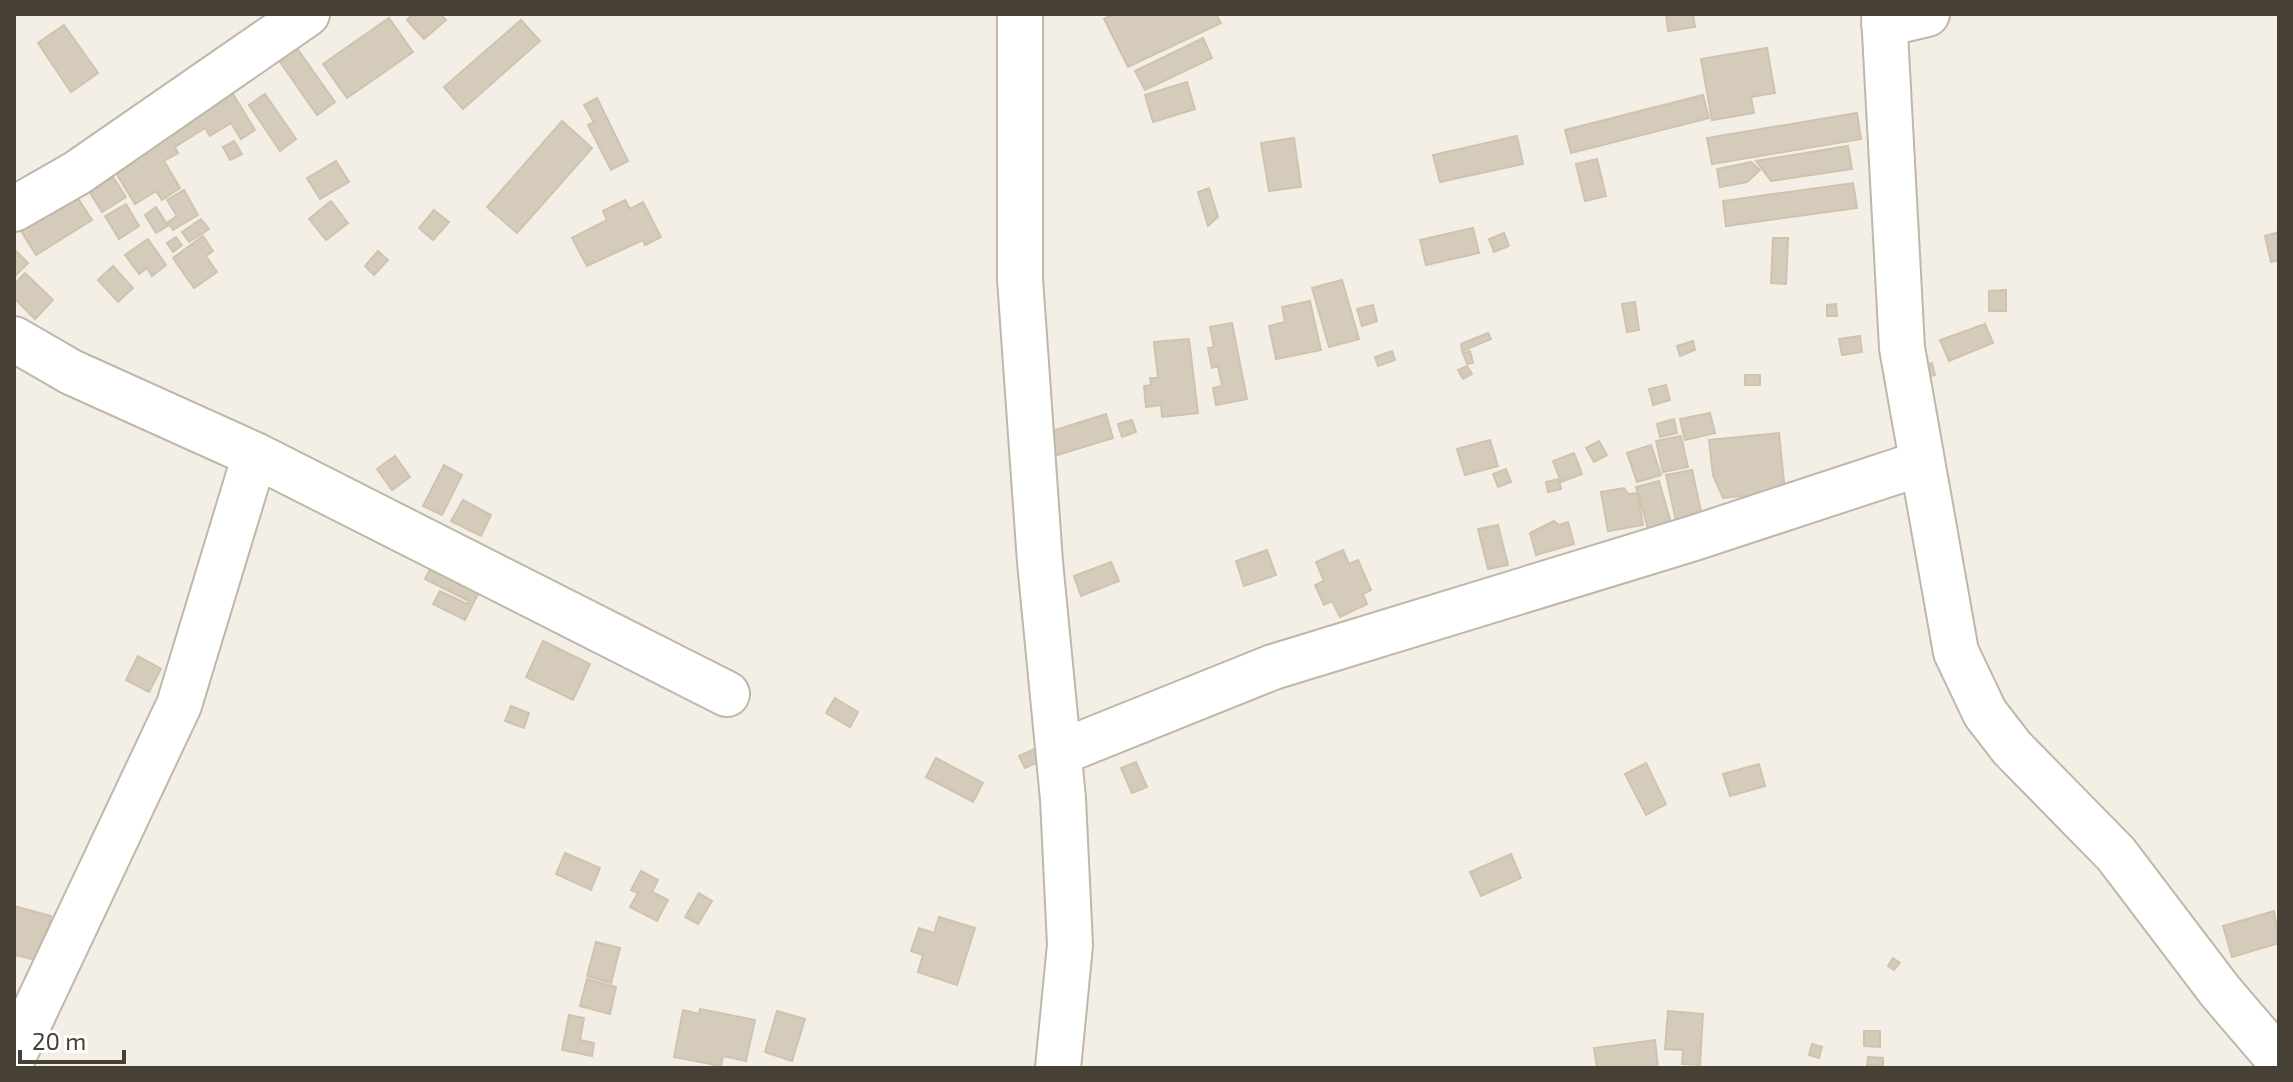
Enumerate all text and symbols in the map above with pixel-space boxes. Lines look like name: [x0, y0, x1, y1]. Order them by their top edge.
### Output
scale bar: [20, 1014, 124, 1064]
text: 20 m: [32, 1026, 86, 1055]

